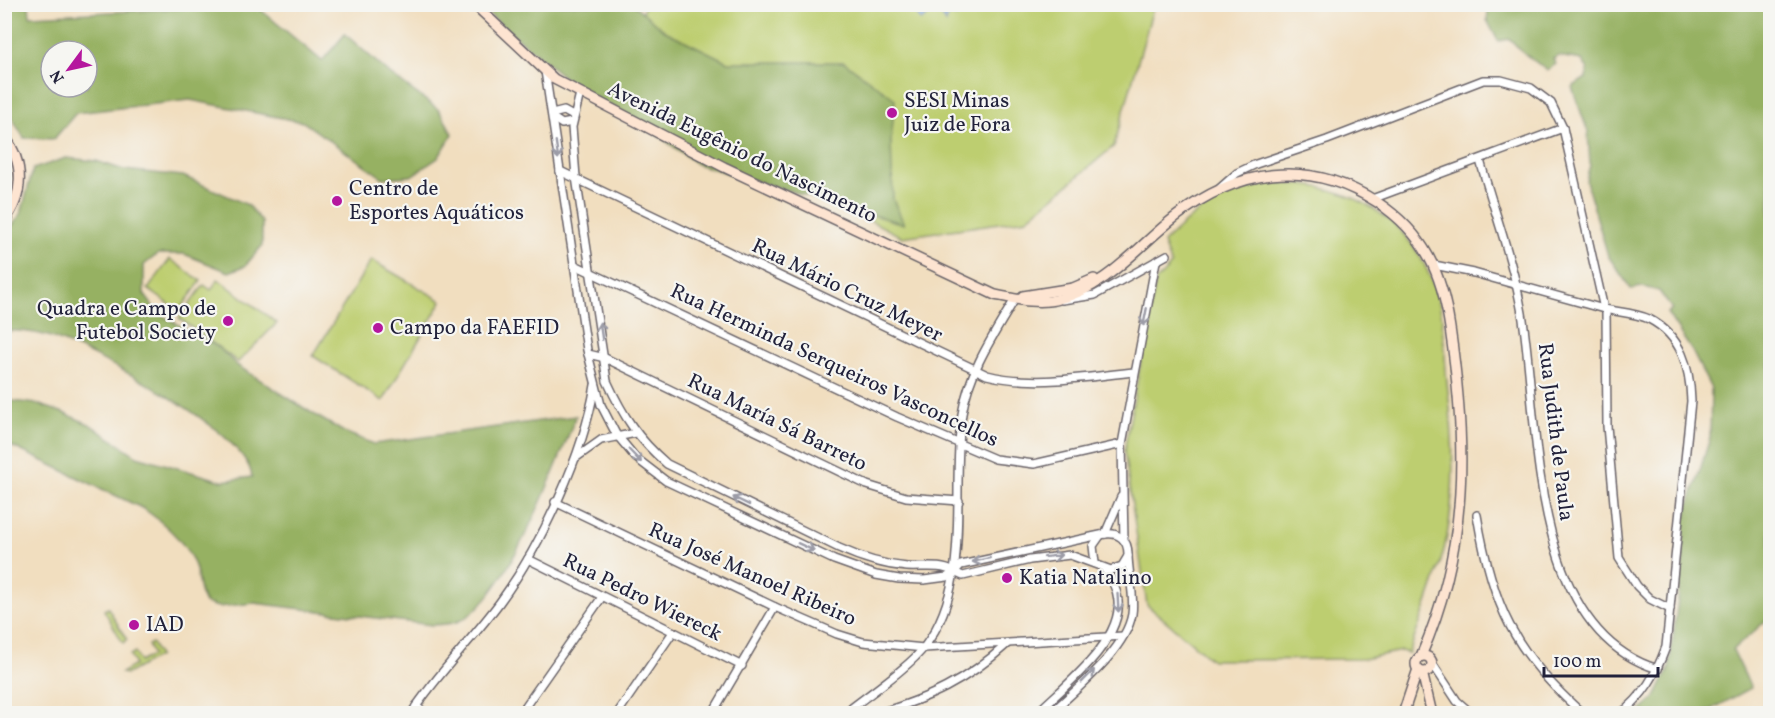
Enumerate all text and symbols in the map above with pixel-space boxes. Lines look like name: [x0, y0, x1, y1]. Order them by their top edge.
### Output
north arrow: [39, 39, 99, 99]
text: N: [46, 65, 70, 87]
street label: Avenida Eugênio do Nascimento: [602, 75, 882, 231]
place label: SESI Minas Juiz de Fora: [904, 87, 1011, 140]
marker: SESI Minas Juiz de Fora: [885, 106, 899, 120]
one-way arrow: [552, 139, 563, 159]
place label: Centro de Esportes Aquáticos: [349, 175, 524, 228]
marker: Centro de Esportes Aquáticos: [330, 194, 344, 208]
street label: Rua Mário Cruz Meyer: [747, 232, 948, 350]
street label: Rua Herminda Serqueiros Vasconcellos: [665, 277, 1003, 455]
place label: Quadra e Campo de Futebol Society: [37, 295, 217, 348]
one-way arrow: [1139, 306, 1150, 326]
marker: Quadra e Campo de Futebol Society: [221, 314, 235, 328]
place label: Campo da FAEFID: [390, 314, 559, 343]
marker: Campo da FAEFID: [371, 321, 385, 335]
one-way arrow: [595, 322, 606, 342]
street label: Rua Judith de Paula: [1530, 341, 1580, 523]
street label: Rua María Sá Barreto: [682, 367, 872, 479]
one-way arrow: [628, 448, 642, 463]
one-way arrow: [733, 495, 751, 507]
street label: Rua José Manoel Ribeiro: [643, 516, 861, 634]
one-way arrow: [796, 542, 814, 554]
street label: Rua Pedro Wiereck: [558, 547, 727, 649]
one-way arrow: [1042, 551, 1062, 562]
one-way arrow: [972, 555, 991, 567]
place label: Katia Natalino: [1019, 564, 1152, 593]
marker: Katia Natalino: [1000, 571, 1014, 585]
one-way arrow: [1112, 593, 1123, 612]
place label: IAD: [146, 611, 184, 640]
marker: IAD: [127, 618, 141, 632]
scale bar: [1544, 640, 1658, 678]
text: 100 m: [1553, 650, 1602, 675]
one-way arrow: [1081, 669, 1096, 684]

